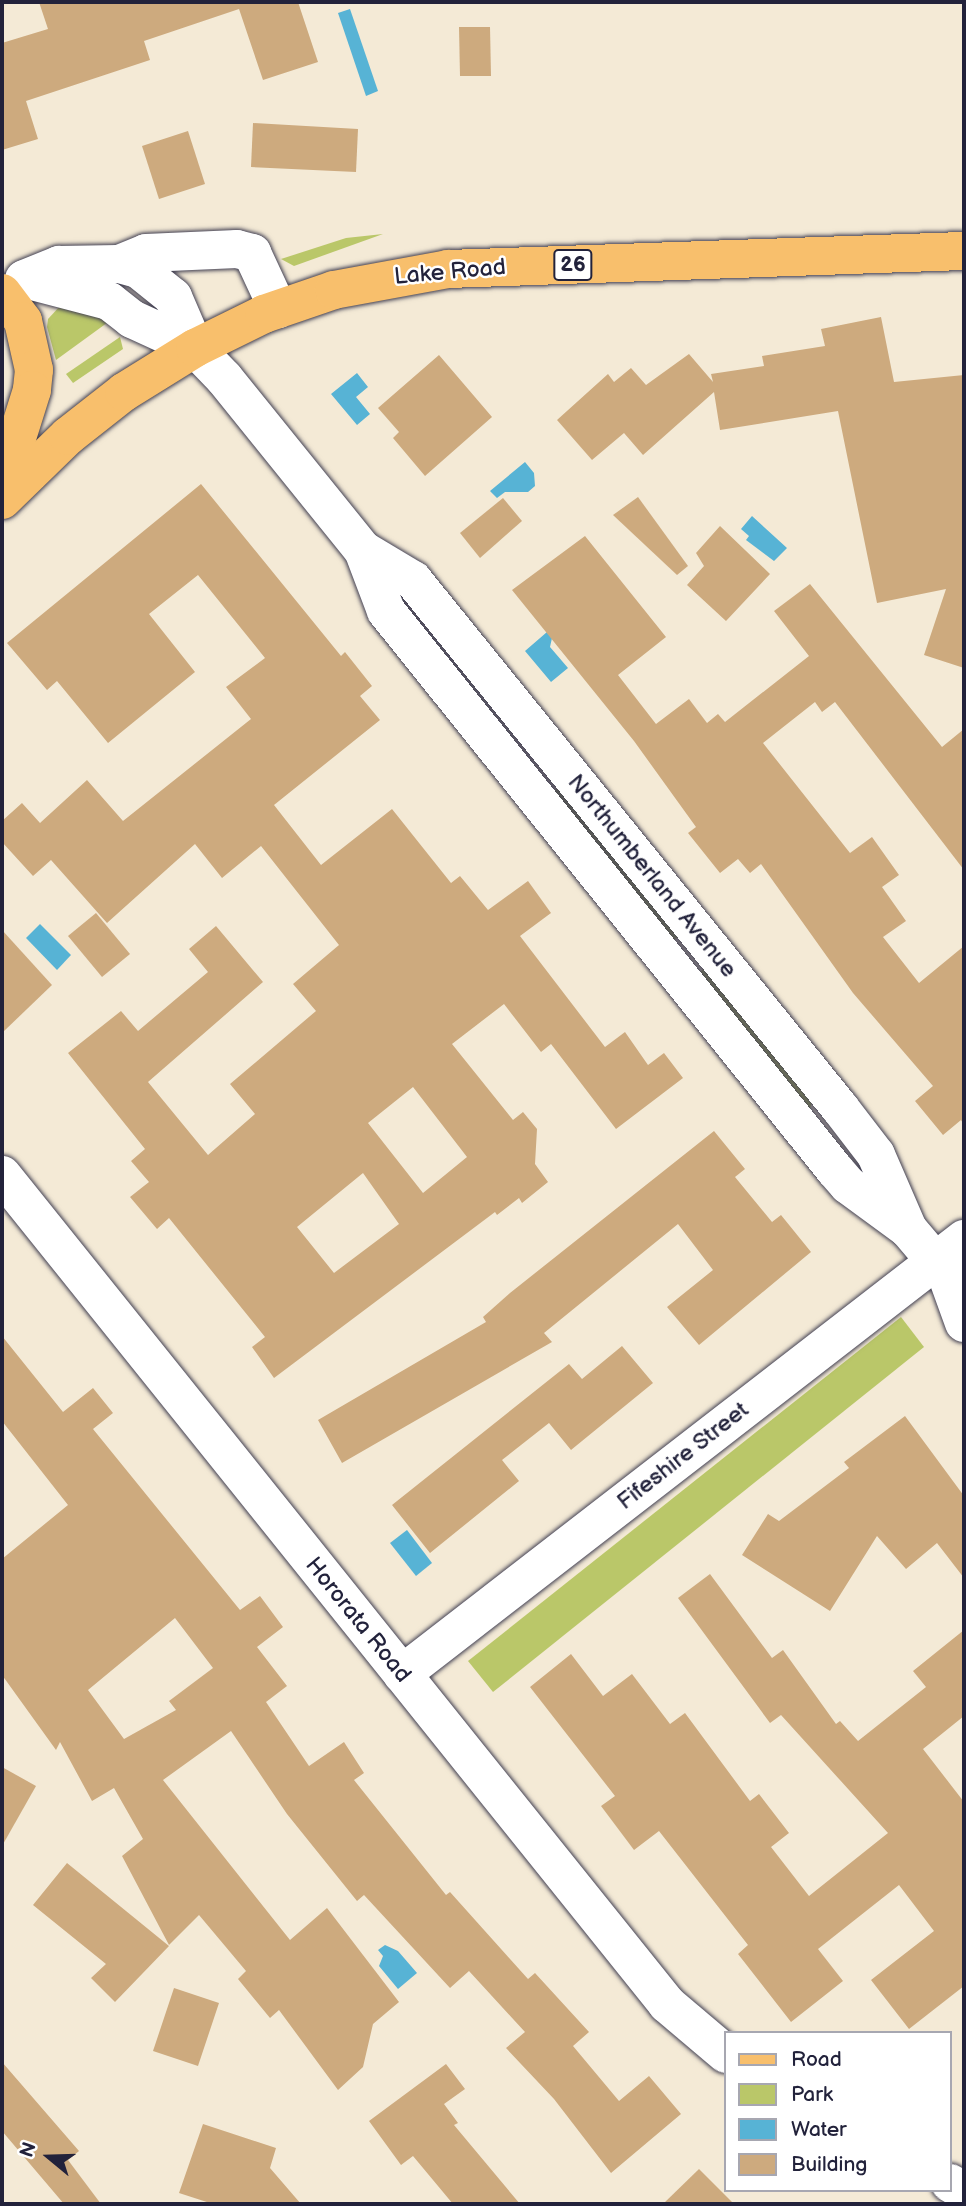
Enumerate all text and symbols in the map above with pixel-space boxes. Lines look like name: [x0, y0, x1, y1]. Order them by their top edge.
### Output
road number: 26: [552, 247, 594, 282]
street label: Lake Road: [393, 253, 507, 291]
street label: Northumberland Avenue: [562, 769, 742, 983]
street label: Fifeshire Street: [612, 1396, 754, 1516]
street label: Hororata Road: [299, 1552, 417, 1688]
legend: [724, 2031, 952, 2192]
text: Road: [791, 2047, 842, 2072]
text: Park: [791, 2082, 833, 2107]
text: Water: [791, 2117, 847, 2142]
north arrow: [14, 2122, 84, 2192]
text: N: [15, 2140, 42, 2160]
text: Building: [791, 2152, 867, 2177]

